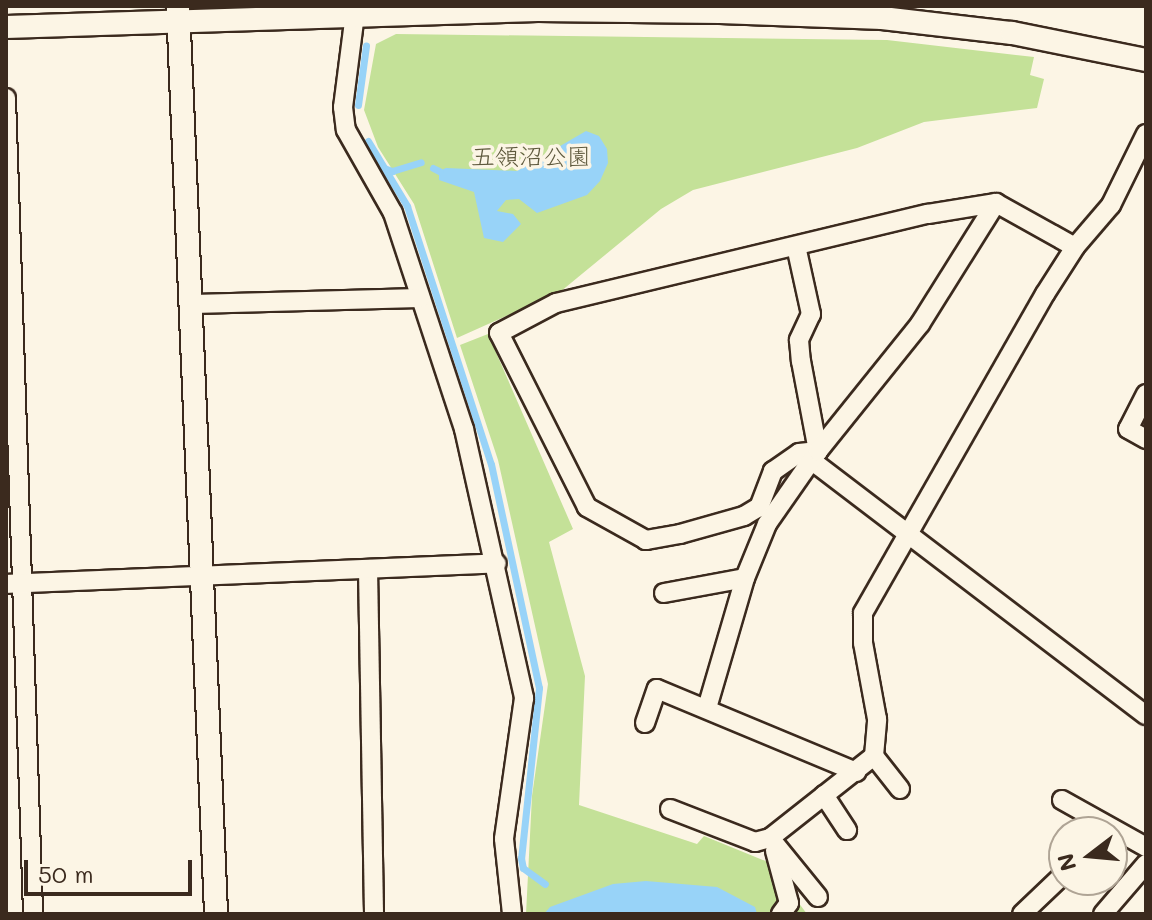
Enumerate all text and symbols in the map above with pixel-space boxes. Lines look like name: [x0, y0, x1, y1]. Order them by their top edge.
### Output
park label: 五領沼公園: [471, 142, 591, 170]
north arrow: [1048, 816, 1128, 896]
scale bar: [28, 844, 196, 894]
text: N: [1050, 850, 1083, 874]
text: 50 m: [38, 858, 94, 889]

